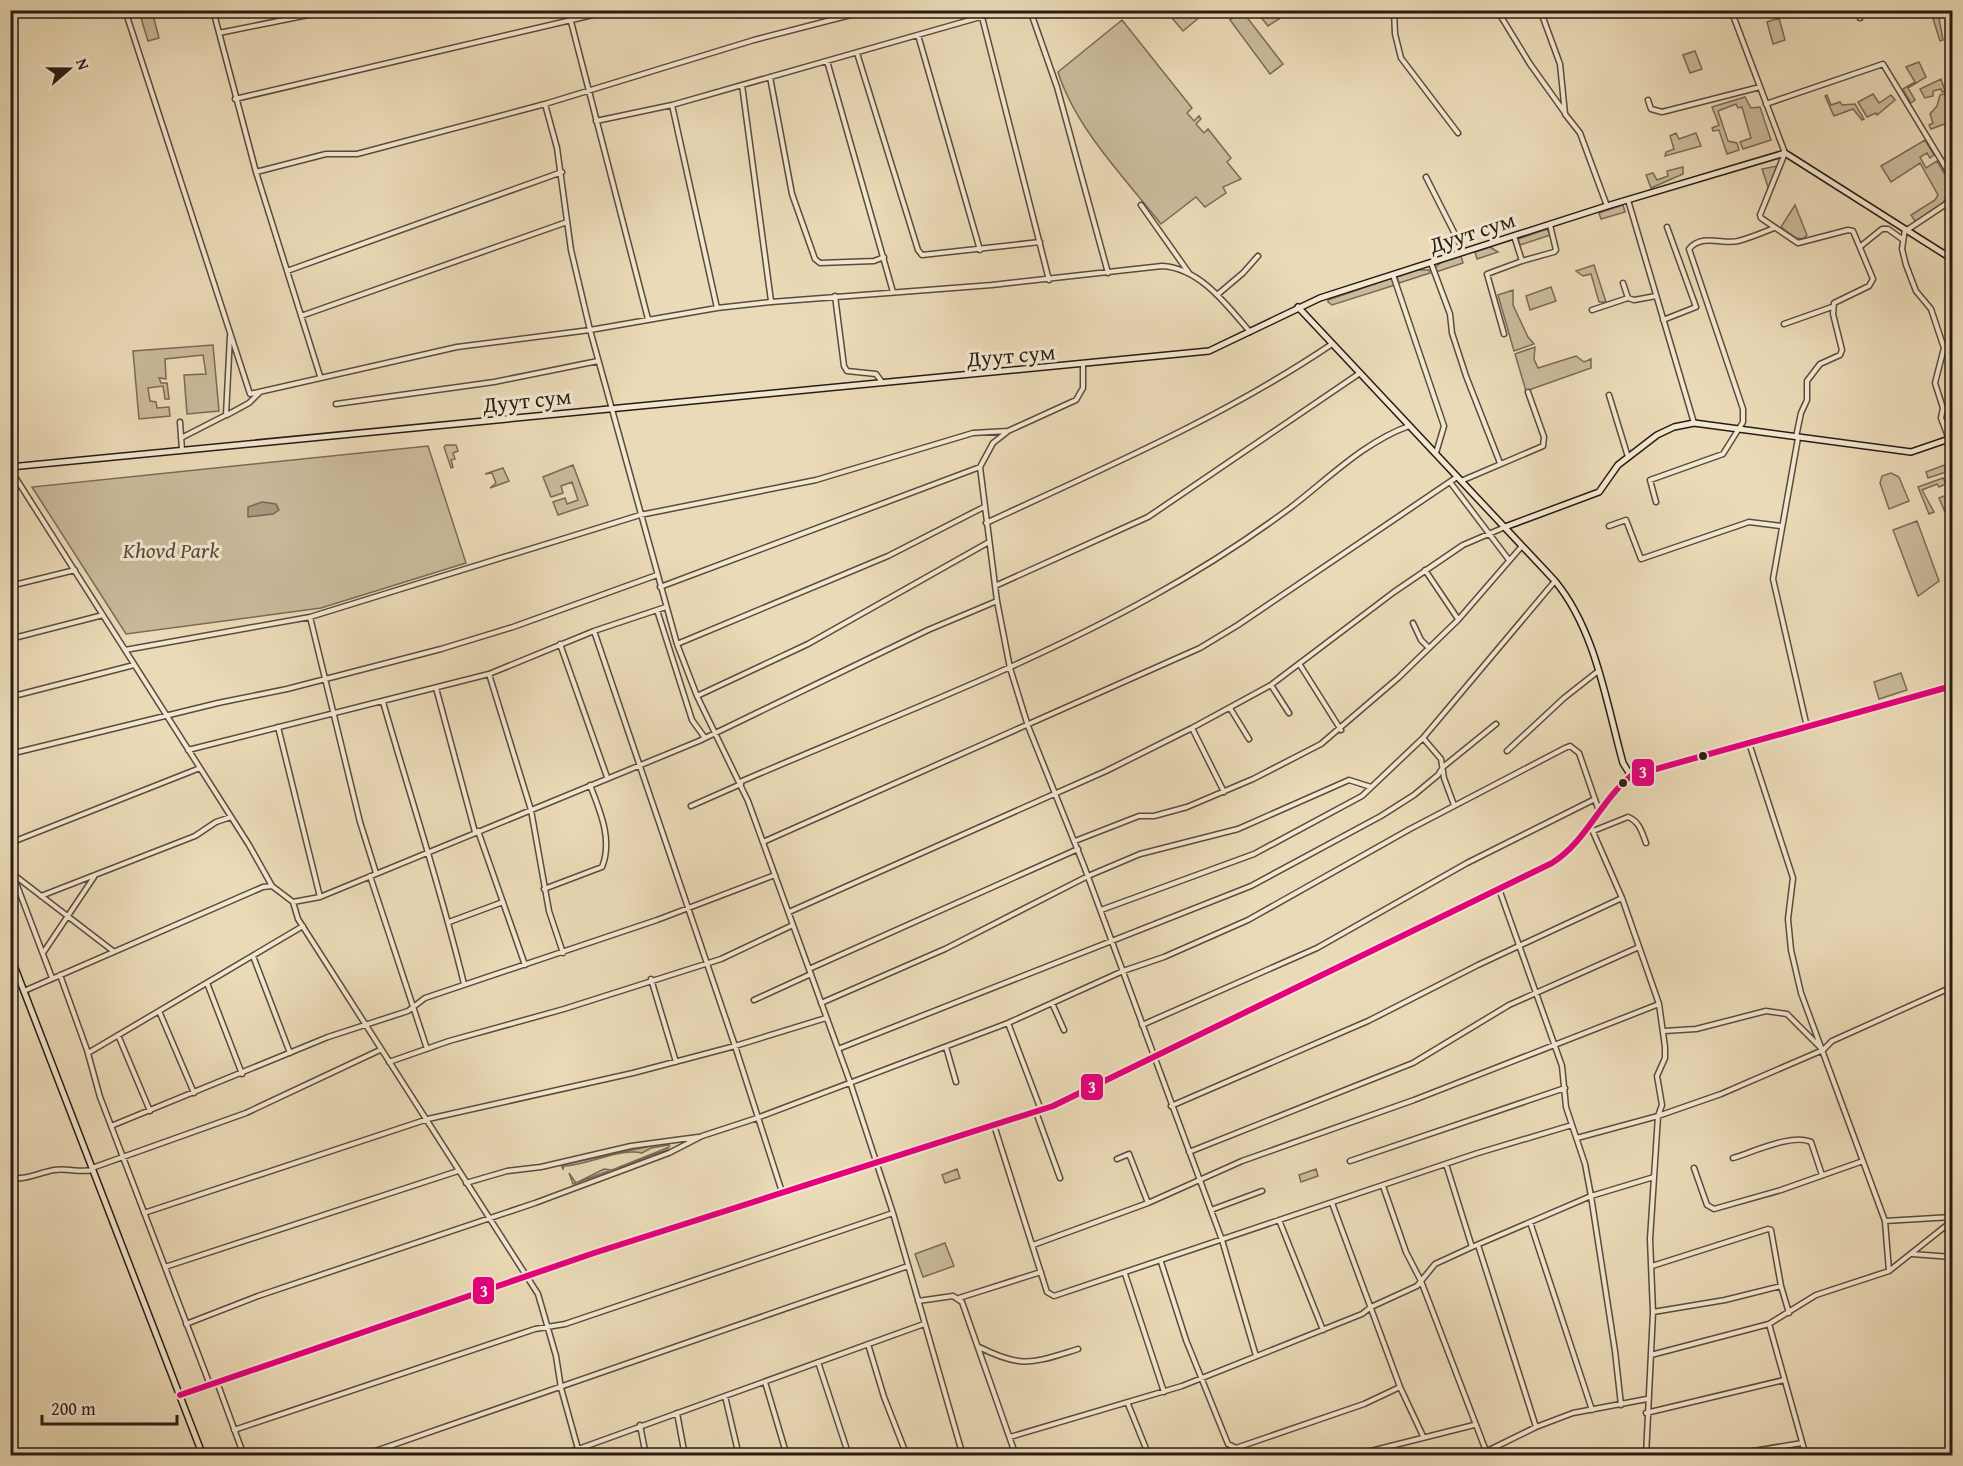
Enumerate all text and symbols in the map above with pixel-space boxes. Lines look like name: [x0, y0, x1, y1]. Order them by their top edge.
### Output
north arrow: [39, 39, 99, 99]
text: N: [70, 55, 96, 73]
street label: Дуут сум: [1424, 203, 1519, 261]
street label: Дуут сум: [964, 335, 1057, 375]
street label: Дуут сум: [480, 379, 573, 421]
park label: Khovd Park: [122, 534, 220, 566]
unlabelled marker: [1697, 750, 1709, 762]
line badge: 3: [1631, 758, 1655, 787]
text: 3: [1639, 760, 1647, 784]
unlabelled marker: [1617, 777, 1629, 789]
line badge: 3: [1080, 1073, 1104, 1101]
text: 3: [1088, 1075, 1096, 1099]
line badge: 3: [472, 1276, 495, 1305]
text: 3: [480, 1279, 488, 1303]
scale bar: [42, 1388, 177, 1426]
text: 200 m: [51, 1395, 96, 1422]

